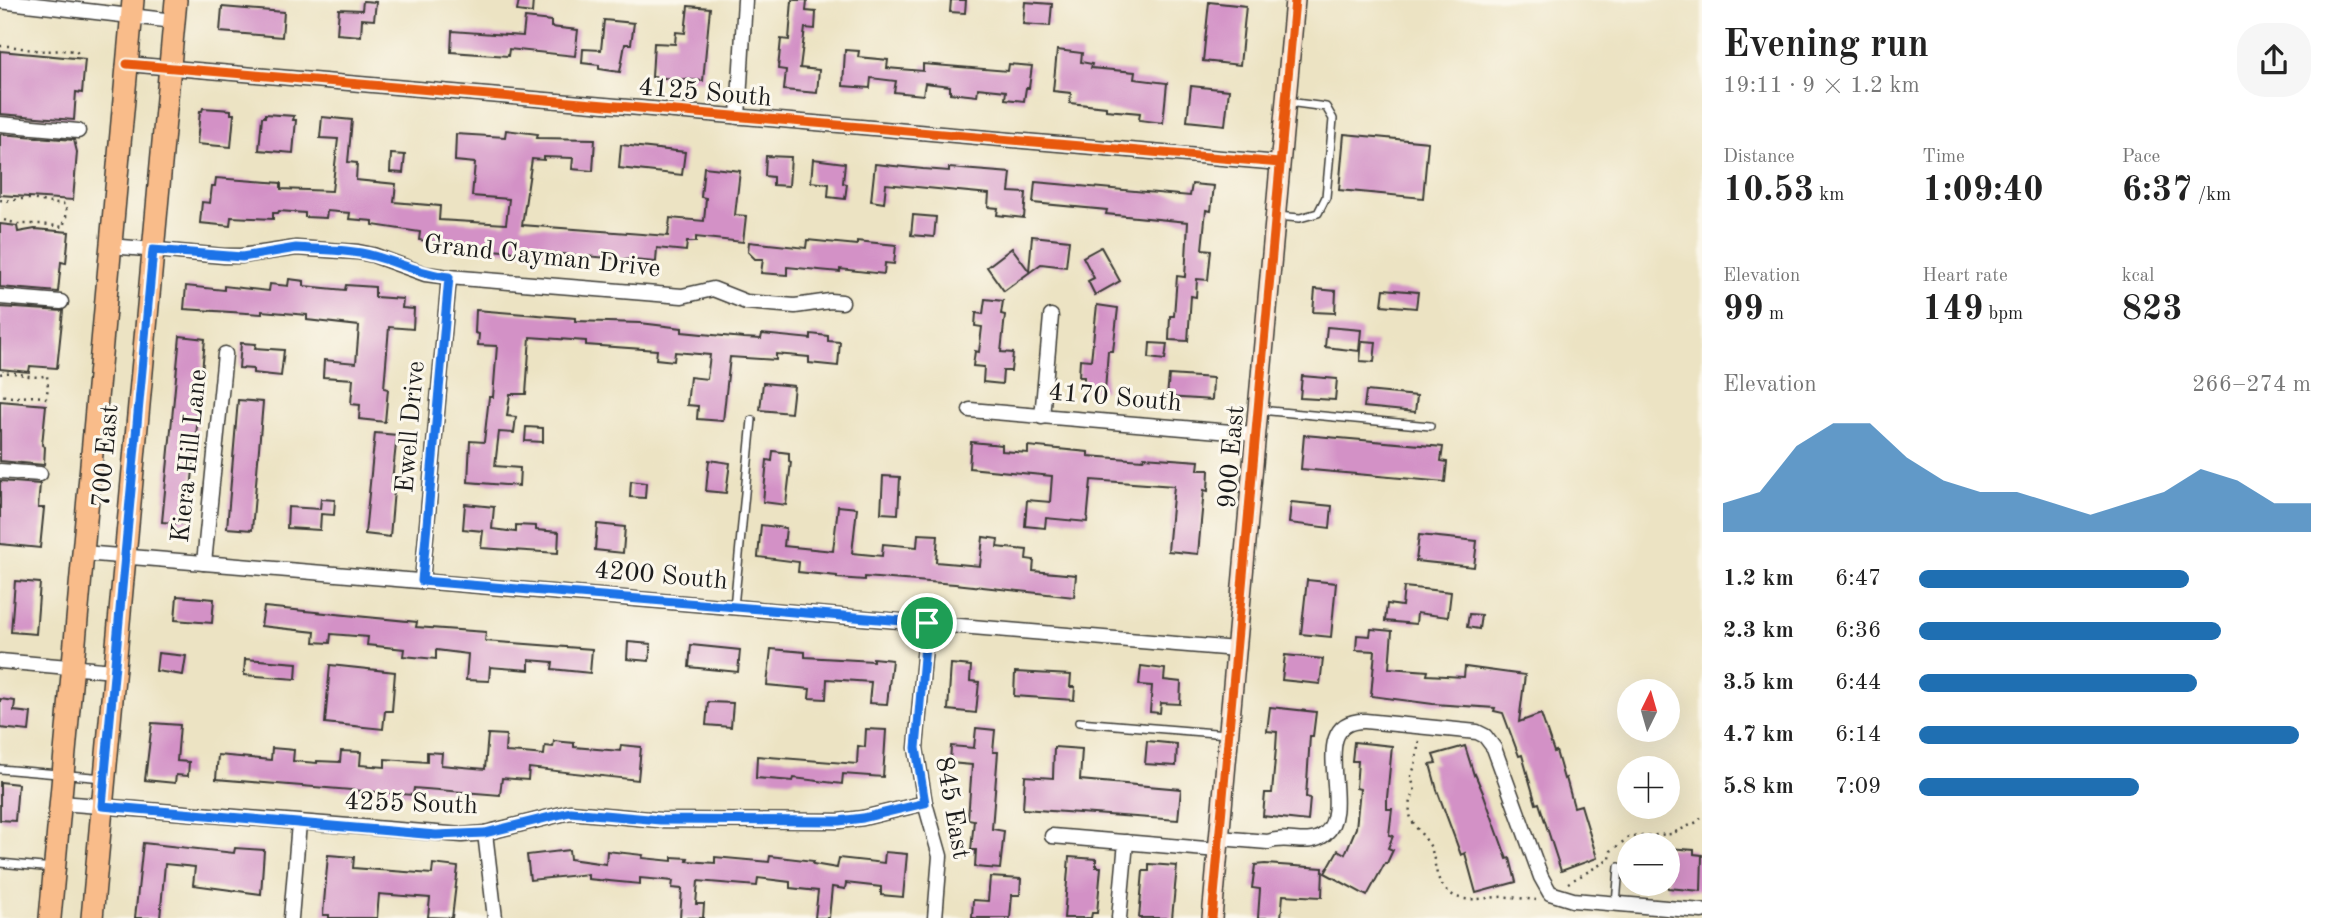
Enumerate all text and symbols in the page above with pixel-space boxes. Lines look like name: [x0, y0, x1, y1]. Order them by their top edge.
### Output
button: share: [2237, 23, 2311, 97]
text: Evening run: [1723, 27, 1929, 65]
street label: 4125 South: [637, 74, 773, 112]
text: 19:11 · 9 × 1.2 km: [1723, 74, 1920, 97]
text: Distance: [1723, 148, 1795, 167]
text: Time: [1922, 148, 1965, 167]
text: Pace: [2122, 148, 2160, 167]
text: 10.53: [1723, 173, 1814, 208]
text: 1:09:40: [1922, 173, 2043, 208]
text: 6:37: [2122, 173, 2192, 208]
text: km: [1814, 186, 1844, 205]
text: /km: [2192, 186, 2231, 205]
street label: Grand Cayman Drive: [422, 232, 662, 282]
text: Elevation: [1723, 267, 1800, 286]
text: Heart rate: [1922, 267, 2008, 286]
text: kcal: [2122, 267, 2154, 286]
text: 99: [1723, 292, 1764, 327]
text: 149: [1922, 292, 1983, 327]
text: 823: [2122, 292, 2183, 327]
text: m: [1764, 305, 1784, 324]
text: bpm: [1983, 305, 2023, 324]
street label: Ewell Drive: [392, 360, 430, 494]
street label: Kiera Hill Lane: [168, 368, 212, 544]
text: Elevation: [1723, 373, 1817, 396]
text: 266–274 m: [2192, 373, 2311, 396]
street label: 4170 South: [1047, 379, 1183, 417]
street label: 700 East: [89, 403, 123, 509]
street label: 900 East: [1215, 404, 1249, 510]
street label: 4200 South: [593, 557, 729, 595]
text: 1.2 km: [1723, 567, 1794, 590]
text: 6:47: [1835, 567, 1881, 590]
pin: [897, 593, 957, 653]
icon: arrive: [908, 604, 946, 642]
text: 2.3 km: [1723, 619, 1794, 642]
text: 6:36: [1835, 619, 1881, 642]
text: 3.5 km: [1723, 671, 1794, 694]
text: 6:44: [1835, 671, 1881, 694]
north arrow: [1617, 679, 1680, 742]
map controls: [1617, 679, 1680, 896]
text: 4.7 km: [1723, 723, 1794, 746]
text: 6:14: [1835, 723, 1881, 746]
street label: 845 East: [930, 755, 974, 861]
button: +: [1617, 756, 1680, 819]
text: 5.8 km: [1723, 775, 1794, 798]
text: 7:09: [1835, 775, 1881, 798]
street label: 4255 South: [344, 789, 478, 819]
button: −: [1617, 833, 1680, 896]

